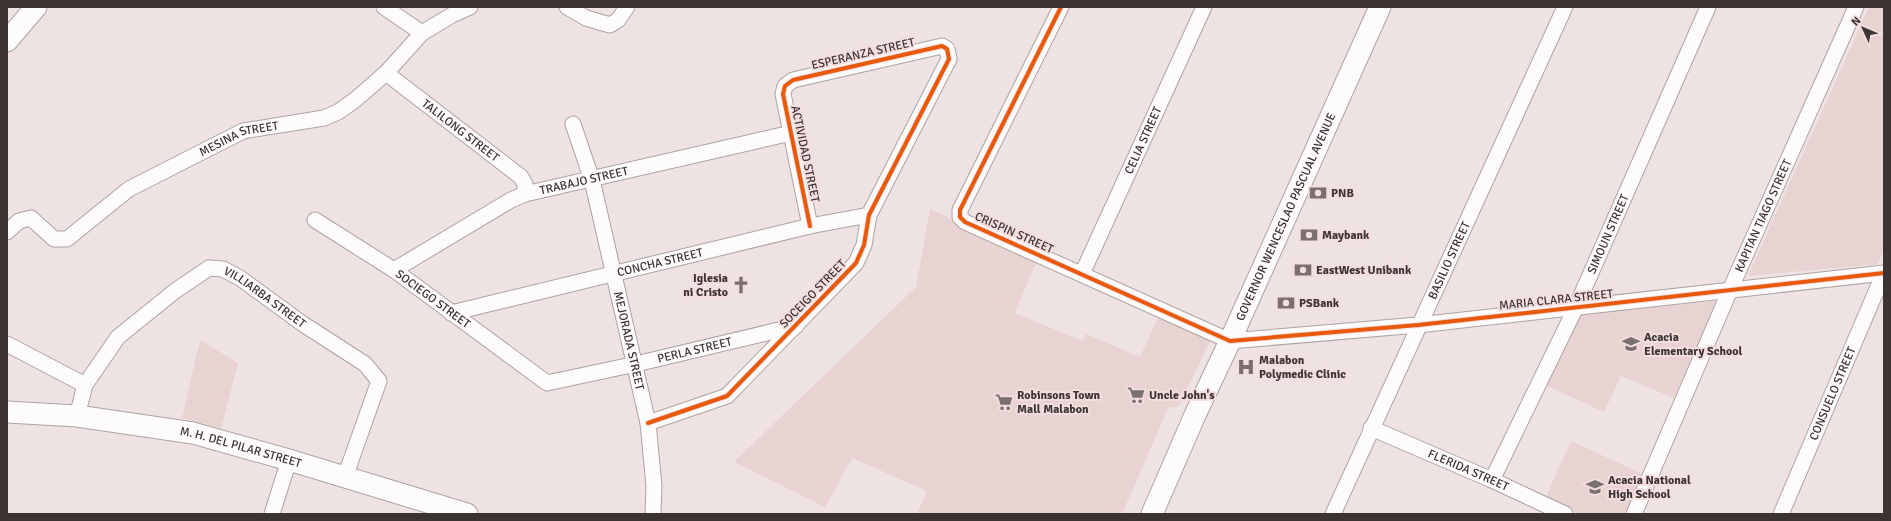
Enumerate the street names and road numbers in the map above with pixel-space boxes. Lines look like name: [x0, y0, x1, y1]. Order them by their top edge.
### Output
street label: ESPERANZA STREET: [810, 35, 916, 73]
street label: TALILONG STREET: [419, 96, 502, 165]
street label: ACTIVIDAD STREET: [787, 104, 823, 204]
street label: CELIA STREET: [1121, 104, 1165, 176]
street label: GOVERNOR WENCESLAO PASCUAL AVENUE: [1233, 110, 1339, 323]
street label: MESINA STREET: [197, 118, 279, 160]
street label: KAPITAN TIAGO STREET: [1731, 157, 1795, 275]
street label: TRABAJO STREET: [538, 163, 630, 198]
street label: SIMOUN STREET: [1584, 192, 1632, 276]
street label: CRISPIN STREET: [972, 209, 1056, 257]
street label: BASILIO STREET: [1425, 219, 1473, 302]
street label: CONCHA STREET: [616, 245, 704, 280]
street label: SOCEIGO STREET: [777, 257, 849, 331]
street label: VILLIARBA STREET: [221, 263, 309, 331]
street label: SOCIEGO STREET: [393, 266, 473, 331]
street label: MARIA CLARA STREET: [1498, 287, 1614, 313]
street label: MEJORADA STREET: [610, 290, 648, 392]
street label: PERLA STREET: [656, 334, 733, 366]
street label: CONSUELO STREET: [1806, 344, 1859, 443]
street label: M. H. DEL PILAR STREET: [179, 424, 303, 471]
street label: FLERIDA STREET: [1426, 446, 1511, 494]

